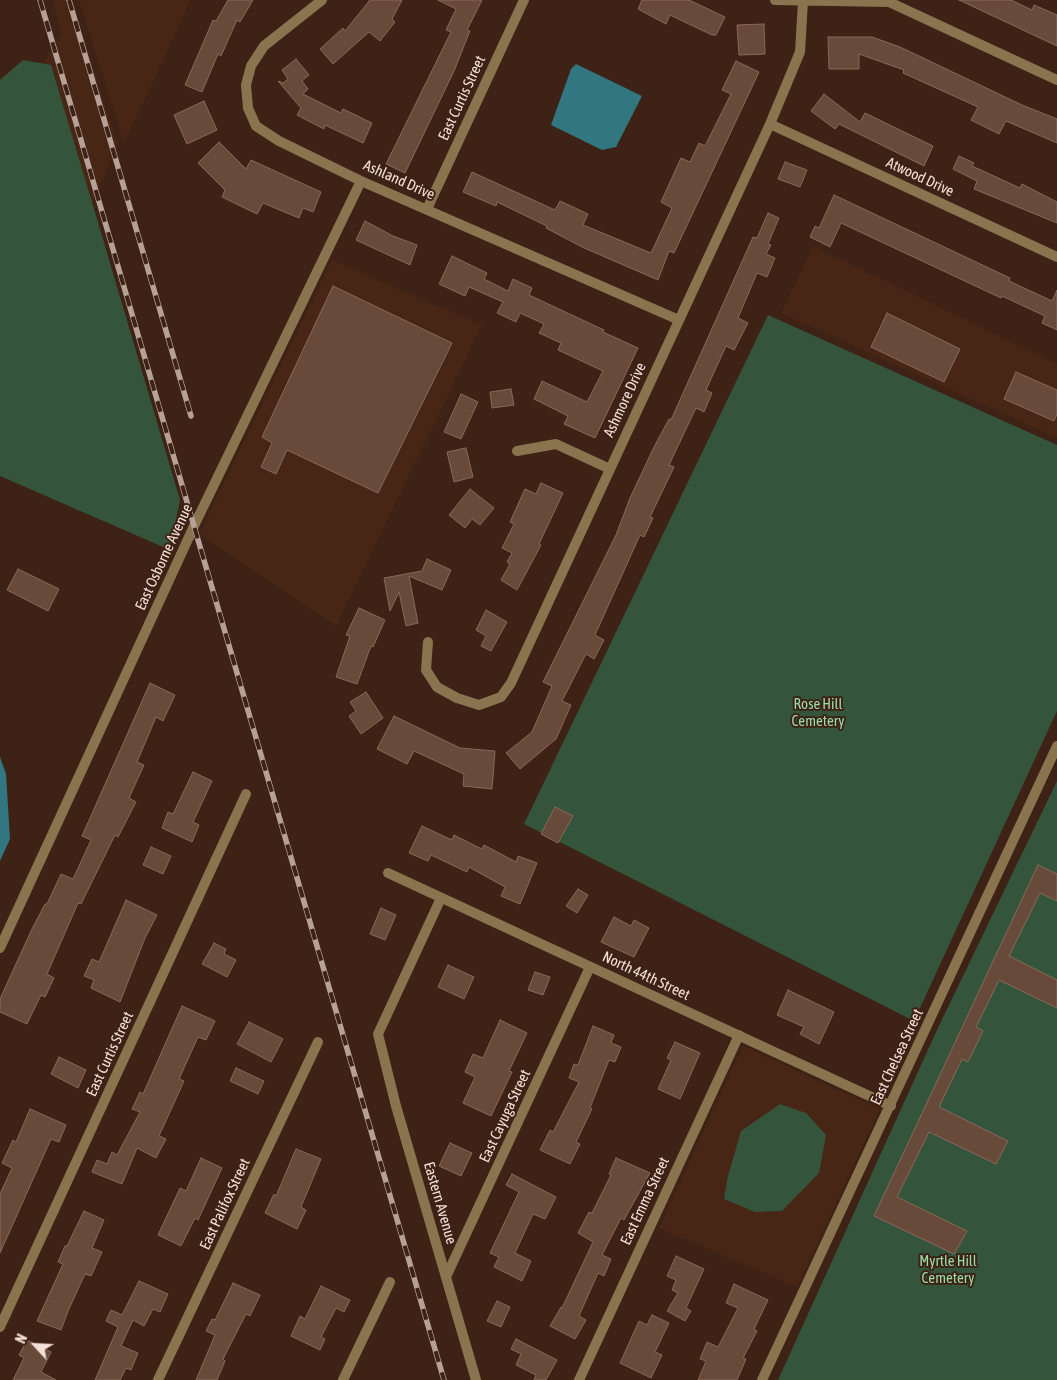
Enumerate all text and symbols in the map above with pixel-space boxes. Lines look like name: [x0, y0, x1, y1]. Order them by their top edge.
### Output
street label: East Curtis Street: [435, 53, 489, 143]
street label: Atwood Drive: [883, 153, 957, 201]
street label: Ashland Drive: [360, 156, 438, 204]
street label: Ashmore Drive: [600, 360, 650, 440]
street label: East Osborne Avenue: [131, 501, 197, 613]
park label: Rose Hill Cemetery: [792, 695, 844, 730]
street label: North 44th Street: [599, 948, 693, 1004]
street label: East Chelsea Street: [867, 1006, 927, 1108]
street label: East Curtis Street: [83, 1009, 137, 1099]
street label: East Cayuga Street: [476, 1067, 534, 1165]
street label: East Emma Street: [617, 1154, 673, 1248]
street label: East Palifox Street: [196, 1156, 254, 1252]
street label: Eastern Avenue: [420, 1160, 460, 1246]
park label: Myrtle Hill Cemetery: [919, 1252, 977, 1287]
north arrow: [10, 1320, 60, 1370]
text: N: [12, 1332, 30, 1346]

